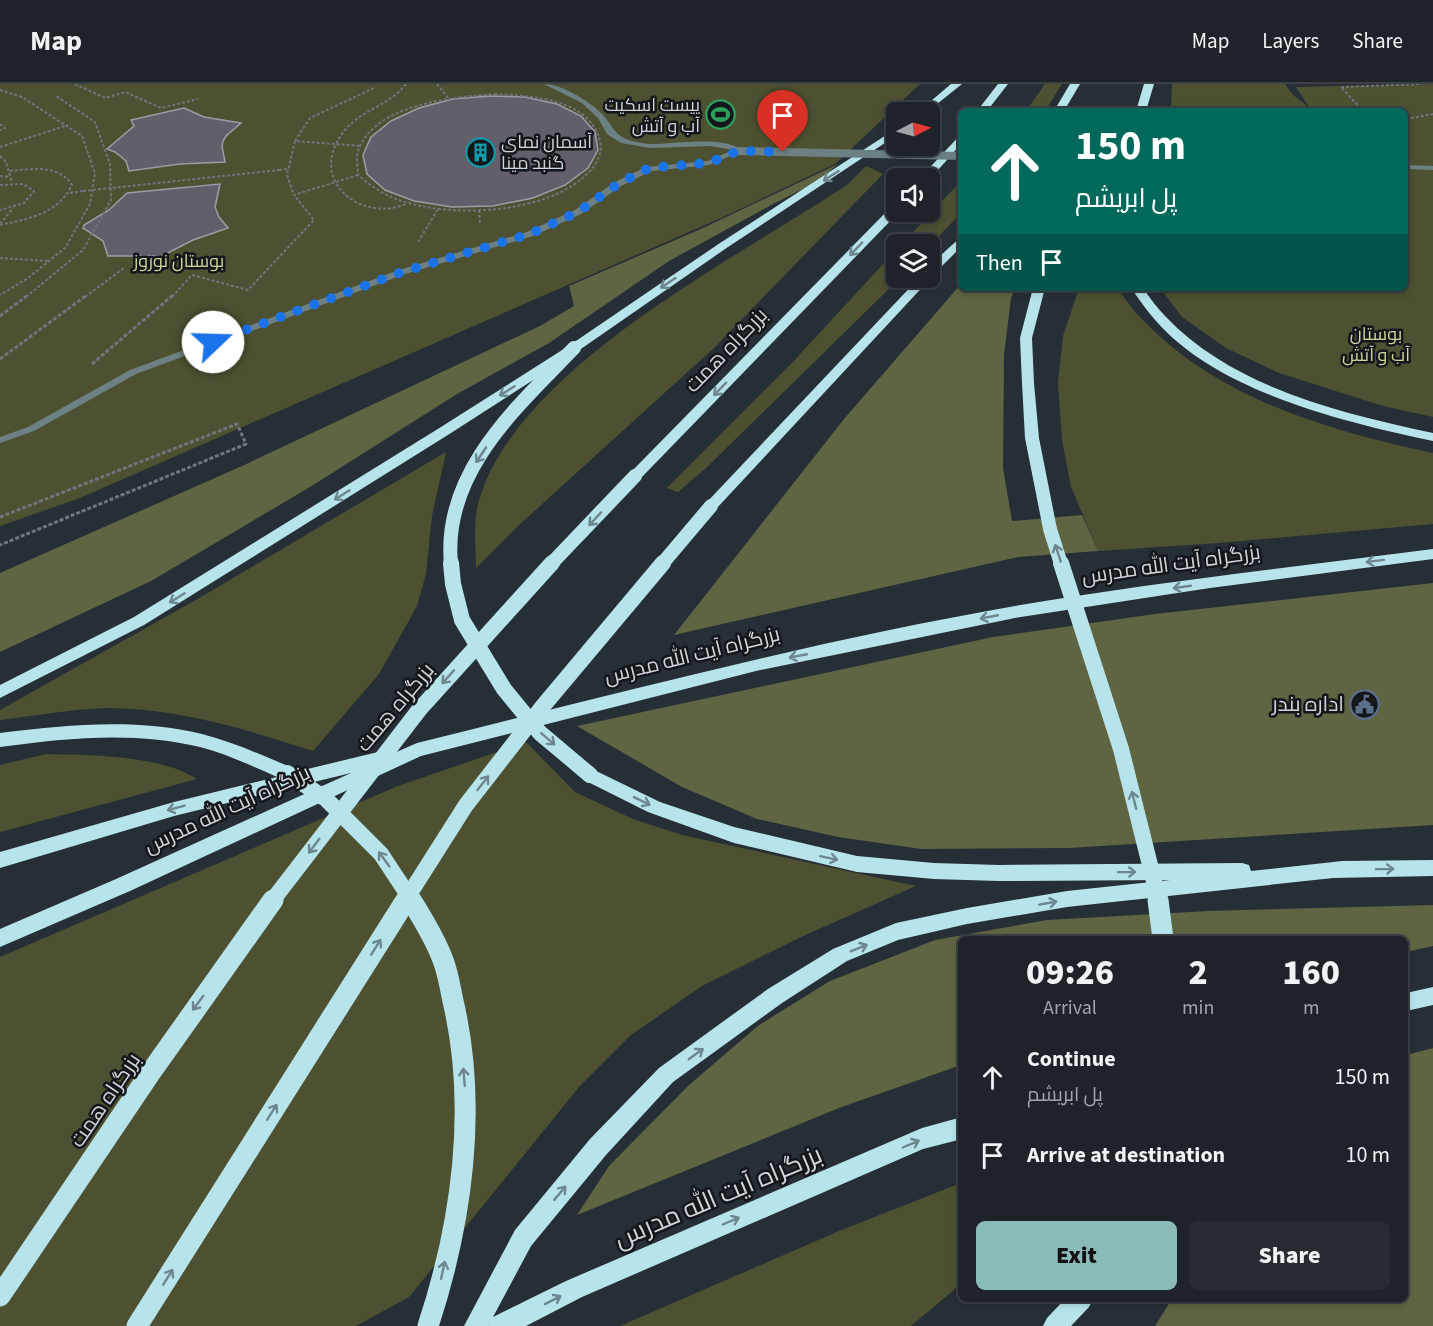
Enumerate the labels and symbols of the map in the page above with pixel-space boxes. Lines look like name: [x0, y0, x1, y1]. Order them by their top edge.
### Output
pin: [757, 90, 808, 152]
place label: پیست اسکیت آب و آتش: [605, 93, 700, 139]
sports icon: پیست اسکیت آب و آتش: [705, 99, 737, 131]
north arrow: [886, 102, 940, 156]
place label: آسمان نمای گنبد مینا: [501, 130, 592, 176]
building icon: آسمان نمای گنبد مینا: [464, 136, 496, 168]
one-way arrow: [824, 170, 840, 182]
one-way arrow: [849, 242, 863, 257]
park label: بوستان نوروز: [133, 249, 224, 274]
one-way arrow: [661, 277, 677, 289]
street label: بزرگراه همت: [678, 301, 774, 399]
position arrow: [181, 310, 245, 374]
park label: بوستان آب و آتش: [1342, 322, 1410, 368]
one-way arrow: [712, 381, 727, 396]
one-way arrow: [499, 386, 516, 398]
one-way arrow: [475, 447, 487, 463]
one-way arrow: [334, 489, 351, 501]
one-way arrow: [587, 511, 602, 526]
street label: بزرگراه آیت الله مدرس: [1080, 537, 1262, 591]
one-way arrow: [1052, 544, 1063, 563]
one-way arrow: [1366, 556, 1385, 567]
one-way arrow: [1172, 582, 1192, 593]
one-way arrow: [169, 593, 186, 605]
one-way arrow: [980, 612, 999, 623]
street label: بزرگراه آیت الله مدرس: [601, 619, 783, 691]
one-way arrow: [789, 651, 808, 662]
street label: بزرگراه همت: [349, 656, 441, 758]
one-way arrow: [441, 670, 455, 685]
public building icon: اداره بندر: [1349, 688, 1381, 720]
place label: اداره بندر: [1271, 689, 1344, 719]
one-way arrow: [540, 732, 555, 746]
street label: بزرگراه آیت الله مدرس: [139, 757, 315, 861]
one-way arrow: [476, 776, 489, 792]
one-way arrow: [1127, 791, 1139, 810]
one-way arrow: [633, 796, 651, 808]
one-way arrow: [167, 803, 186, 815]
one-way arrow: [308, 838, 320, 854]
one-way arrow: [377, 851, 390, 867]
one-way arrow: [818, 853, 838, 864]
one-way arrow: [1375, 863, 1395, 874]
one-way arrow: [1117, 867, 1137, 878]
one-way arrow: [1037, 897, 1057, 908]
one-way arrow: [371, 939, 383, 956]
one-way arrow: [849, 941, 867, 952]
one-way arrow: [191, 994, 204, 1010]
street label: بزرگراه همت: [62, 1047, 148, 1153]
one-way arrow: [687, 1047, 703, 1060]
one-way arrow: [458, 1068, 469, 1087]
one-way arrow: [267, 1104, 279, 1121]
street label: بزرگراه آیت الله مدرس: [608, 1136, 828, 1257]
one-way arrow: [901, 1138, 919, 1149]
one-way arrow: [554, 1185, 567, 1201]
one-way arrow: [722, 1215, 740, 1226]
one-way arrow: [438, 1261, 450, 1280]
one-way arrow: [162, 1268, 175, 1285]
one-way arrow: [544, 1293, 562, 1305]

